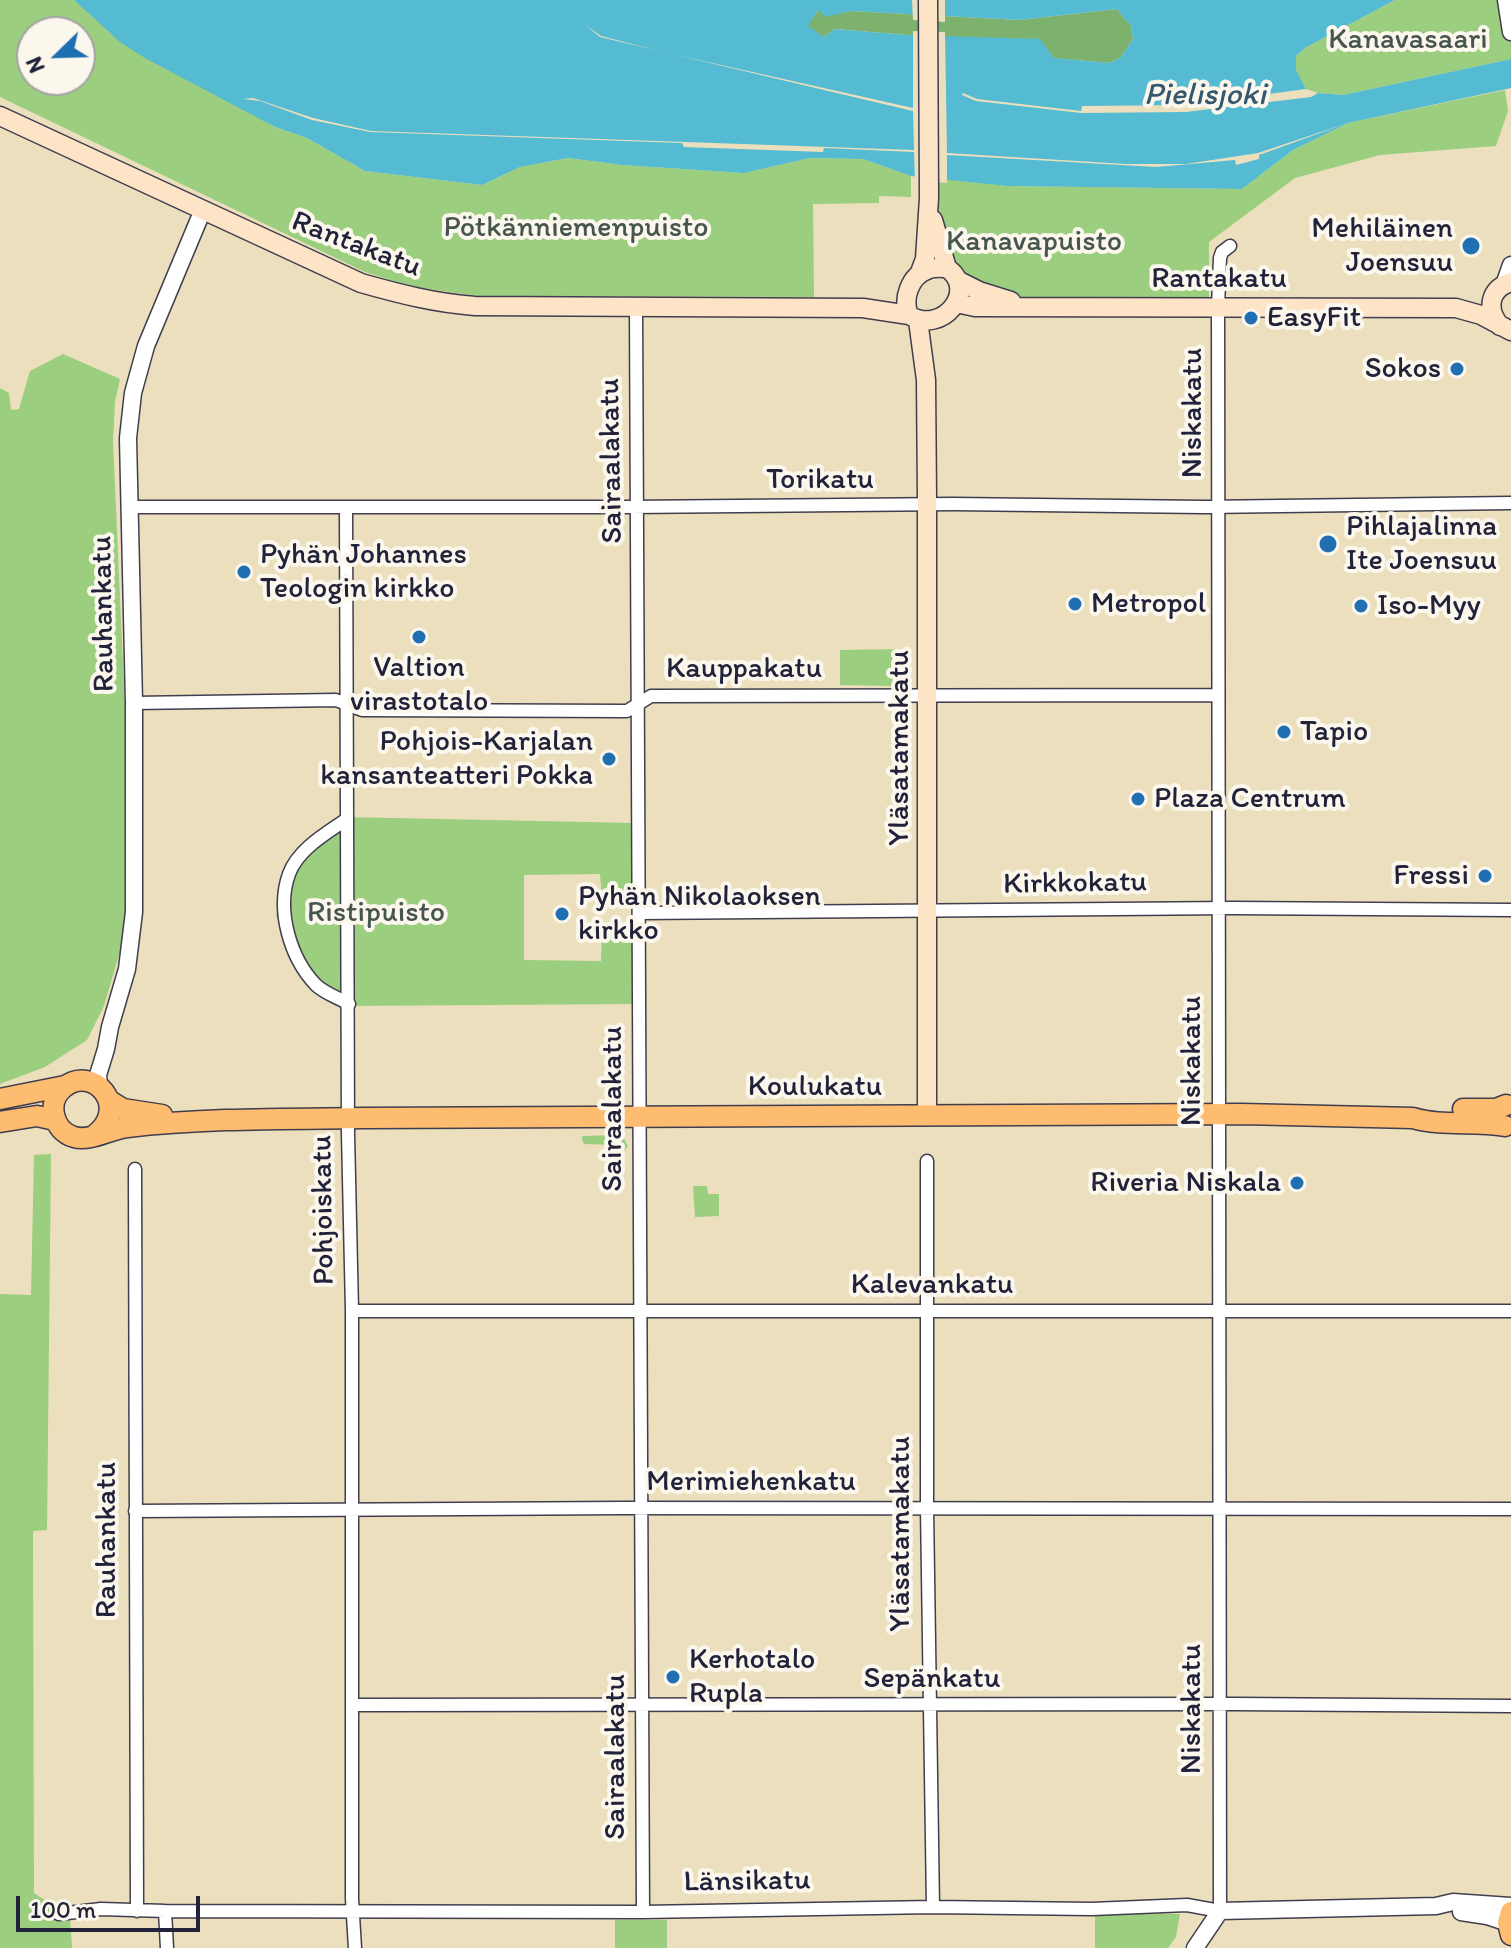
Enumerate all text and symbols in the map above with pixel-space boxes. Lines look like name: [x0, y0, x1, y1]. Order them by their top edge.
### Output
north arrow: [16, 16, 96, 96]
park label: Kanavasaari: [1328, 22, 1488, 58]
text: N: [20, 53, 51, 77]
water label: Pielisjoki: [1144, 77, 1266, 115]
street label: Rantakatu: [286, 204, 426, 286]
park label: Pötkänniemenpuisto: [443, 210, 709, 246]
place label: Mehiläinen Joensuu: [1311, 211, 1453, 282]
park label: Kanavapuisto: [946, 224, 1122, 260]
marker: Mehiläinen Joensuu: [1460, 235, 1482, 257]
street label: Rantakatu: [1151, 261, 1287, 297]
place label: EasyFit: [1267, 300, 1361, 336]
marker: EasyFit: [1242, 309, 1260, 327]
street label: Niskakatu: [1175, 348, 1211, 478]
place label: Sokos: [1365, 351, 1441, 387]
marker: Sokos: [1448, 360, 1466, 378]
street label: Sairaalakatu: [593, 378, 631, 544]
street label: Torikatu: [766, 462, 874, 498]
place label: Pihlajalinna Ite Joensuu: [1346, 509, 1497, 580]
marker: Pihlajalinna Ite Joensuu: [1317, 533, 1339, 555]
street label: Rauhankatu: [85, 535, 123, 693]
place label: Pyhän Johannes Teologin kirkko: [260, 537, 467, 608]
marker: Pyhän Johannes Teologin kirkko: [235, 563, 253, 581]
place label: Metropol: [1091, 586, 1206, 622]
place label: Iso-Myy: [1377, 588, 1481, 624]
marker: Metropol: [1066, 595, 1084, 613]
marker: Iso-Myy: [1352, 597, 1370, 615]
marker: Valtion virastotalo: [410, 628, 428, 646]
place label: Valtion virastotalo: [350, 650, 488, 720]
street label: Yläsatamakatu: [882, 650, 918, 846]
street label: Kauppakatu: [666, 651, 822, 687]
place label: Tapio: [1300, 714, 1368, 750]
marker: Tapio: [1275, 723, 1293, 741]
place label: Pohjois-Karjalan kansanteatteri Pokka: [320, 724, 593, 794]
marker: Pohjois-Karjalan kansanteatteri Pokka: [600, 750, 618, 768]
place label: Plaza Centrum: [1154, 781, 1346, 817]
marker: Plaza Centrum: [1129, 790, 1147, 808]
place label: Fressi: [1393, 858, 1469, 894]
street label: Kirkkokatu: [1003, 865, 1147, 903]
marker: Fressi: [1476, 867, 1494, 885]
place label: Pyhän Nikolaoksen kirkko: [578, 879, 821, 950]
park label: Ristipuisto: [307, 895, 445, 931]
marker: Pyhän Nikolaoksen kirkko: [553, 905, 571, 923]
street label: Niskakatu: [1174, 996, 1210, 1126]
street label: Sairaalakatu: [595, 1026, 631, 1192]
street label: Koulukatu: [748, 1069, 882, 1105]
street label: Pohjoiskatu: [305, 1135, 343, 1285]
place label: Riveria Niskala: [1090, 1165, 1281, 1201]
marker: Riveria Niskala: [1288, 1174, 1306, 1192]
street label: Kalevankatu: [851, 1267, 1013, 1303]
street label: Yläsatamakatu: [883, 1436, 919, 1632]
street label: Rauhankatu: [89, 1462, 125, 1618]
street label: Merimiehenkatu: [646, 1464, 856, 1500]
place label: Kerhotalo Rupla: [689, 1642, 815, 1712]
street label: Niskakatu: [1174, 1644, 1210, 1774]
street label: Sepänkatu: [864, 1661, 1000, 1697]
marker: Kerhotalo Rupla: [664, 1668, 682, 1686]
street label: Sairaalakatu: [598, 1674, 634, 1840]
street label: Länsikatu: [683, 1863, 811, 1901]
scale bar: [20, 1880, 204, 1930]
text: 100 m: [30, 1895, 96, 1924]

